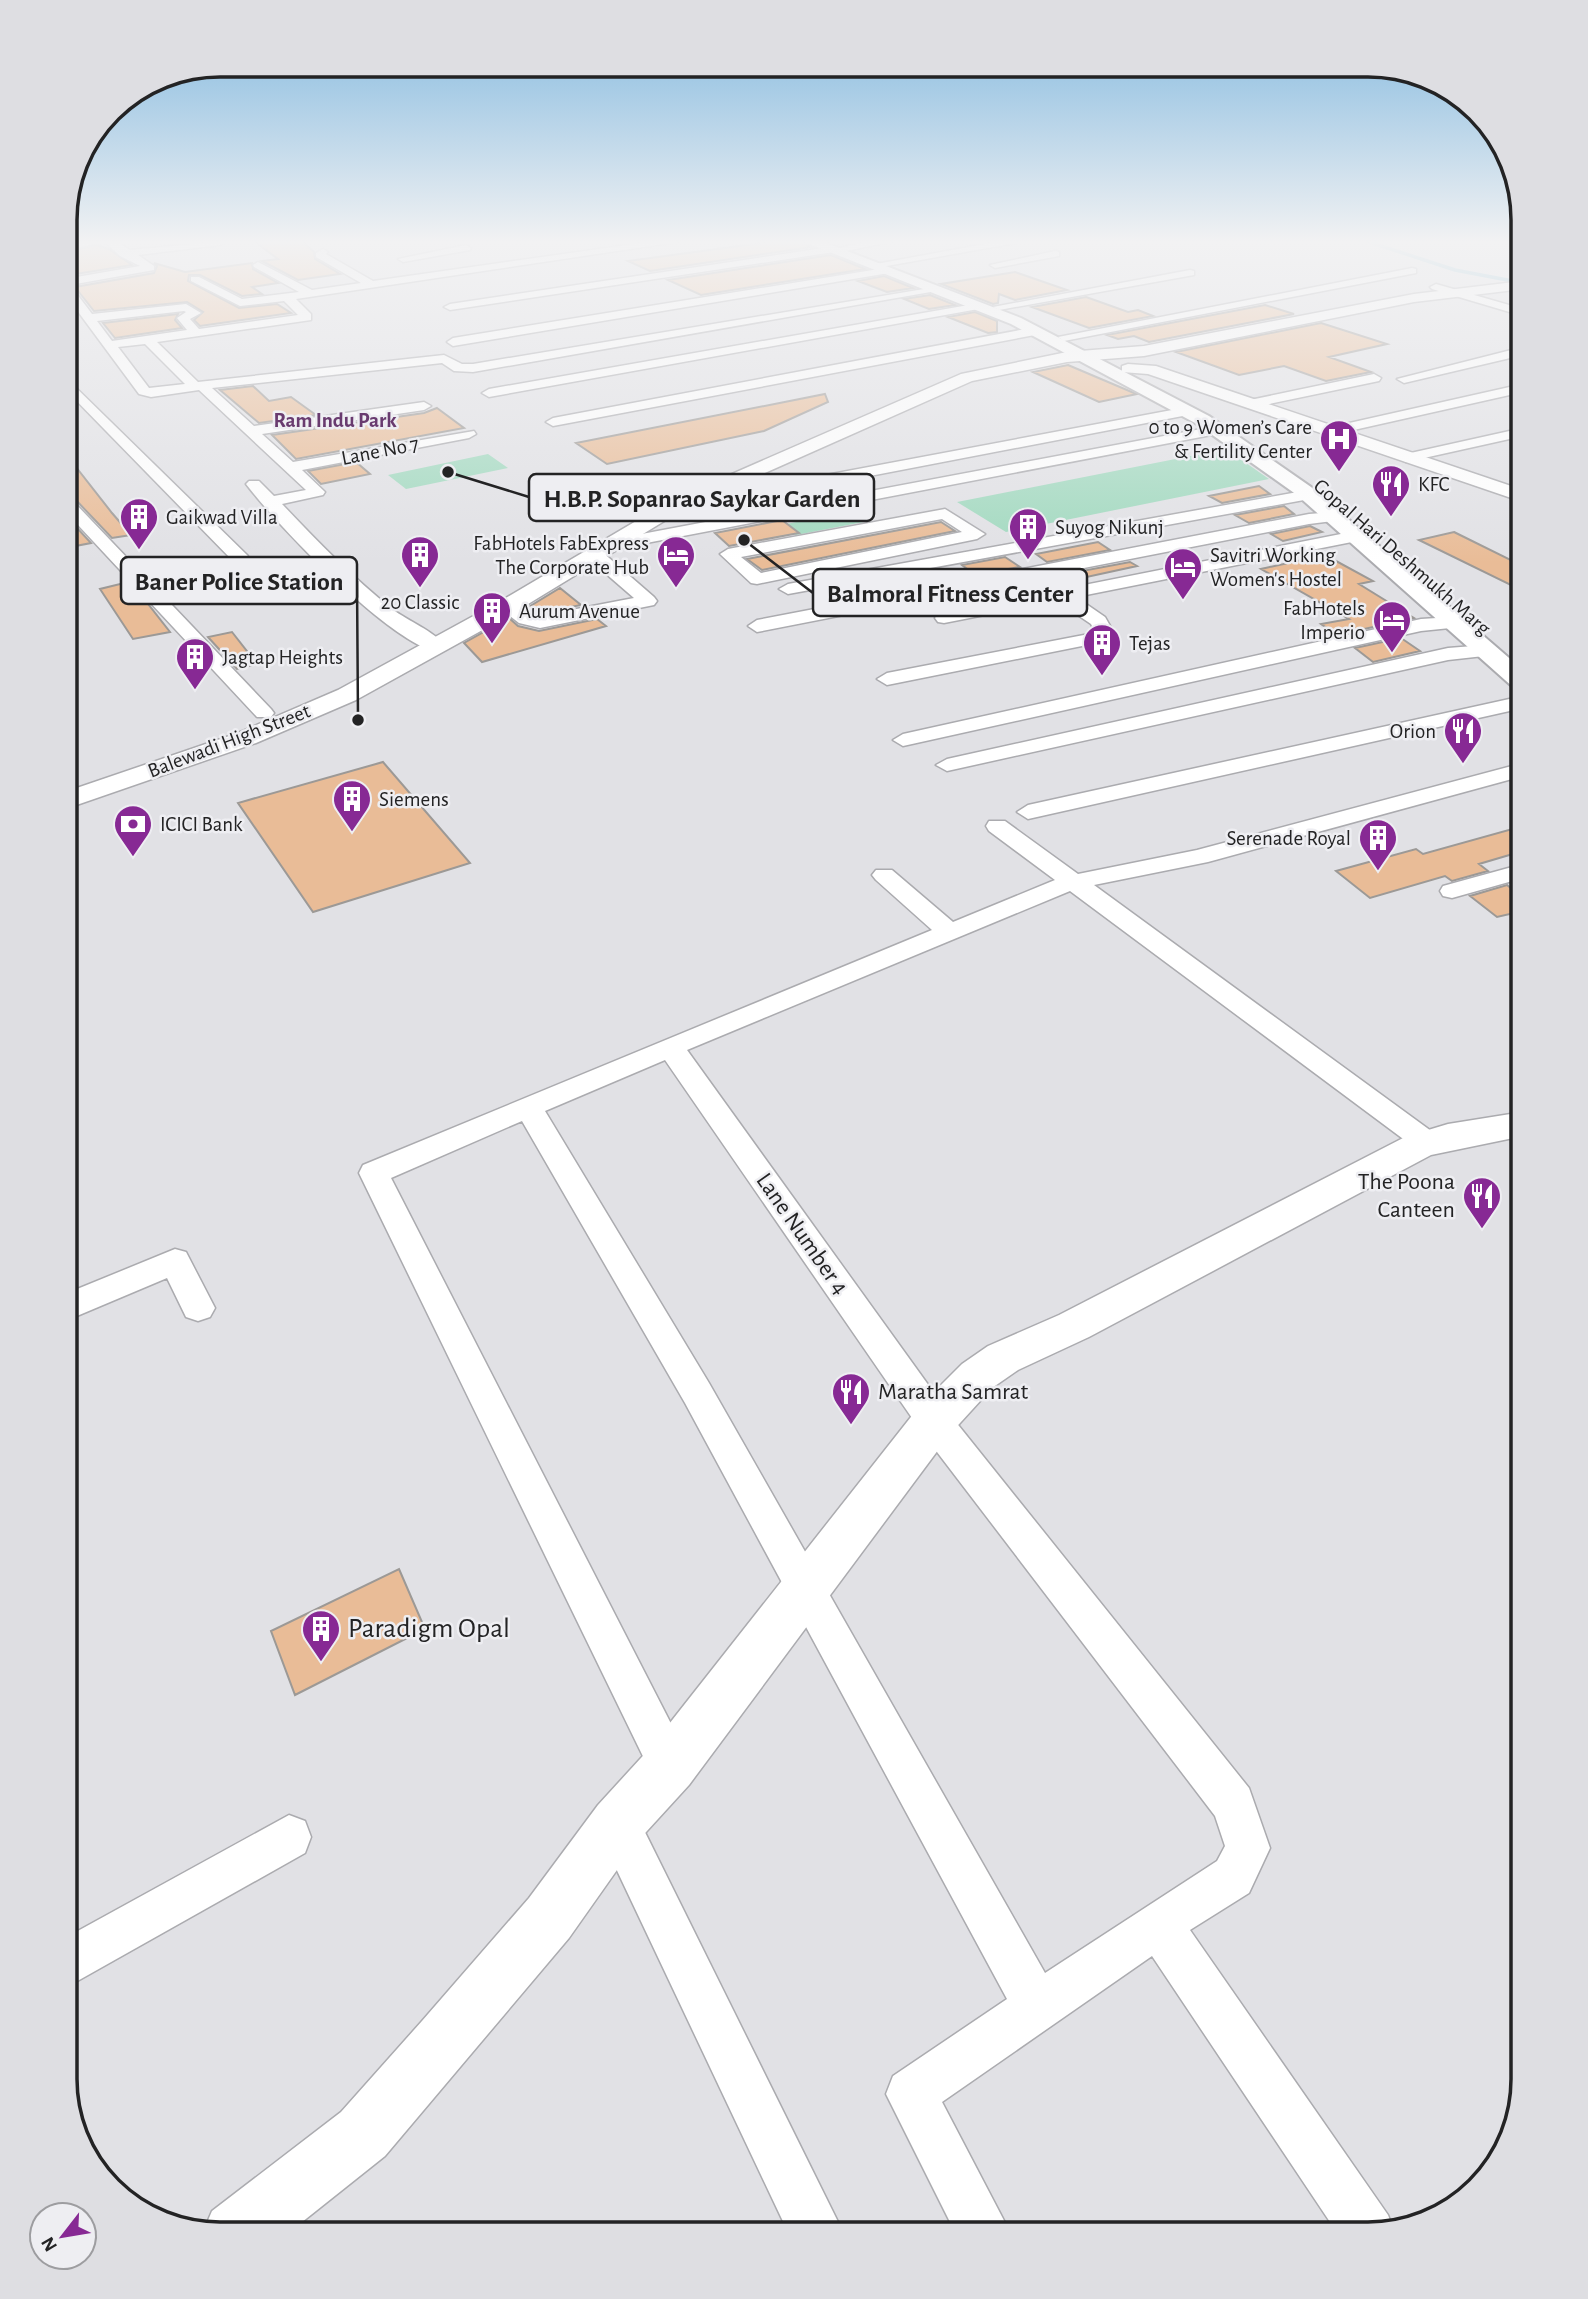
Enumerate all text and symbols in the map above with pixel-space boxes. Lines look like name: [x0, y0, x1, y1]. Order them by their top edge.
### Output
district label: Ram Indu Park: [273, 410, 397, 431]
place label: 0 to 9 Women’s Care & Fertility Center: [1148, 417, 1312, 462]
hospital icon: 0 to 9 Women’s Care & Fertility Center: [1318, 418, 1360, 473]
street label: Lane No 7: [339, 433, 421, 469]
restaurant icon: KFC: [1370, 463, 1412, 518]
callout: H.B.P. Sopanrao Saykar Garden: [529, 474, 874, 521]
place label: KFC: [1418, 474, 1450, 495]
street label: Gopal Hari Deshmukh Marg: [1310, 475, 1495, 640]
text: H.B.P. Sopanrao Saykar Garden: [544, 486, 860, 512]
building icon: Gaikwad Villa: [118, 496, 160, 551]
building icon: Suyog Nikunj: [1007, 506, 1049, 561]
place label: Gaikwad Villa: [166, 507, 278, 528]
place label: Suyog Nikunj: [1055, 517, 1164, 538]
place label: FabHotels FabExpress The Corporate Hub: [473, 533, 649, 578]
building icon: 20 Classic: [399, 534, 441, 589]
hotel icon: FabHotels FabExpress The Corporate Hub: [655, 534, 697, 589]
place label: Savitri Working Women's Hostel: [1210, 545, 1342, 590]
hotel icon: Savitri Working Women's Hostel: [1162, 546, 1204, 601]
callout: Baner Police Station: [121, 557, 357, 604]
text: Baner Police Station: [135, 569, 343, 595]
callout: Balmoral Fitness Center: [813, 569, 1087, 616]
text: Balmoral Fitness Center: [827, 581, 1073, 607]
building icon: Aurum Avenue: [471, 590, 513, 645]
place label: 20 Classic: [381, 592, 459, 613]
place label: FabHotels Imperio: [1283, 598, 1365, 643]
hotel icon: FabHotels Imperio: [1371, 599, 1413, 654]
place label: Aurum Avenue: [519, 601, 640, 622]
building icon: Tejas: [1081, 622, 1123, 677]
place label: Tejas: [1129, 633, 1171, 654]
building icon: Jagtap Heights: [174, 636, 216, 691]
place label: Jagtap Heights: [222, 647, 343, 668]
street label: Balewadi High Street: [145, 700, 313, 782]
restaurant icon: Orion: [1442, 710, 1484, 765]
place label: Orion: [1390, 721, 1436, 742]
building icon: Siemens: [331, 778, 373, 833]
place label: Siemens: [379, 789, 449, 810]
bank icon: ICICI Bank: [112, 803, 154, 858]
place label: ICICI Bank: [160, 814, 243, 835]
building icon: Serenade Royal: [1357, 817, 1399, 872]
place label: Serenade Royal: [1226, 828, 1351, 849]
street label: Lane Number 4: [751, 1169, 853, 1299]
place label: The Poona Canteen: [1358, 1170, 1455, 1222]
restaurant icon: The Poona Canteen: [1461, 1175, 1503, 1230]
restaurant icon: Maratha Samrat: [830, 1371, 872, 1426]
place label: Maratha Samrat: [878, 1380, 1029, 1404]
building icon: Paradigm Opal: [300, 1608, 342, 1663]
place label: Paradigm Opal: [348, 1615, 510, 1643]
north arrow: [28, 2201, 98, 2271]
text: N: [38, 2233, 61, 2255]

